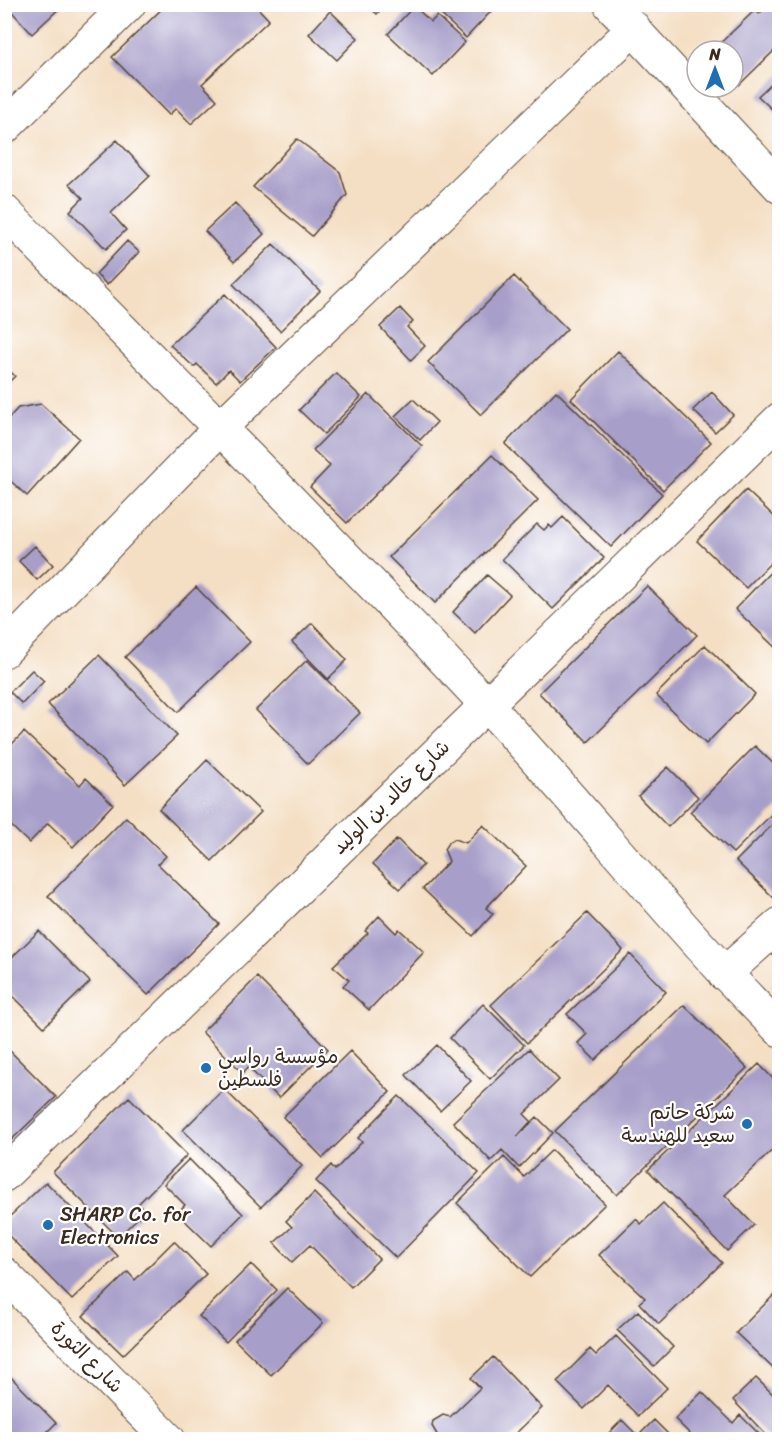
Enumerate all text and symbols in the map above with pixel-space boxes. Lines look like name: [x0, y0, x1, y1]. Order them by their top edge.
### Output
north arrow: [685, 39, 745, 99]
text: N: [708, 40, 721, 69]
street label: شارع خالد بن الوليد: [323, 731, 459, 863]
place label: مؤسسة رواسي فلسطين: [218, 1039, 338, 1097]
marker: مؤسسة رواسي فلسطين: [199, 1061, 213, 1075]
place label: شركة حاتم سعيد للهندسة: [622, 1095, 735, 1153]
marker: شركة حاتم سعيد للهندسة: [740, 1117, 754, 1131]
place label: SHARP Co. for Electronics: [60, 1197, 192, 1255]
marker: SHARP Co. for Electronics: [41, 1218, 55, 1232]
street label: شارع الثورة: [42, 1312, 132, 1402]

